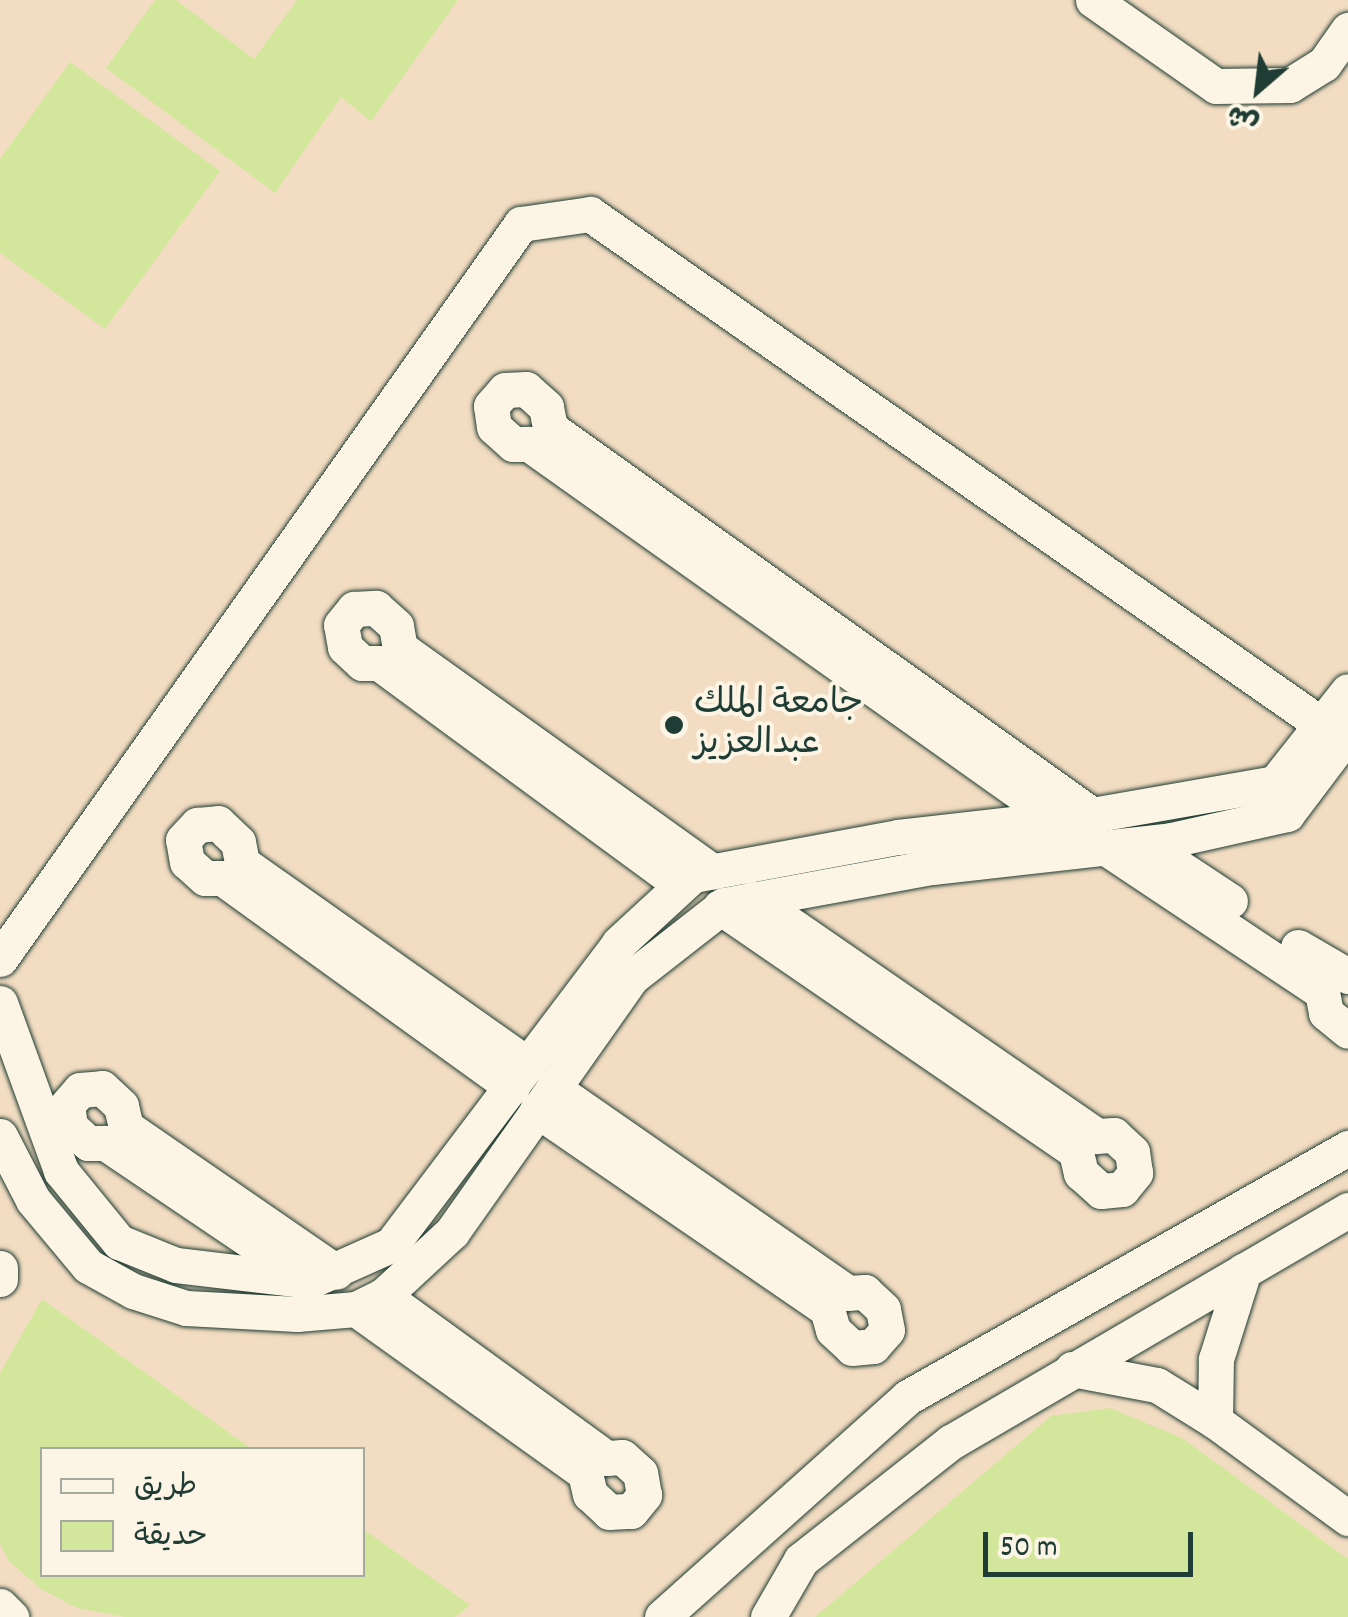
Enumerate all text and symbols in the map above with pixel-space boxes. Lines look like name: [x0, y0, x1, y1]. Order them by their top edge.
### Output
north arrow: [1208, 40, 1308, 140]
text: ش: [1221, 92, 1267, 141]
place label: جامعة الملك عبدالعزيز: [694, 684, 863, 766]
marker: جامعة الملك عبدالعزيز: [663, 714, 685, 736]
legend: [40, 1447, 365, 1577]
text: طريق: [134, 1467, 197, 1510]
scale bar: [988, 1512, 1198, 1574]
text: حديقة: [134, 1517, 208, 1560]
text: 50 m: [1000, 1528, 1058, 1571]

